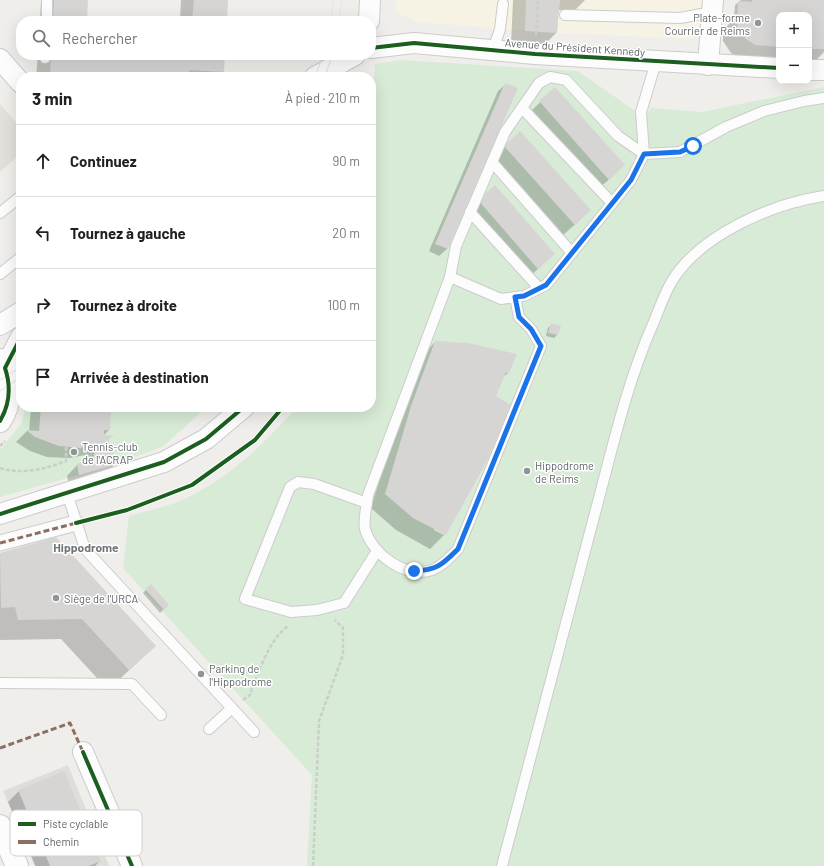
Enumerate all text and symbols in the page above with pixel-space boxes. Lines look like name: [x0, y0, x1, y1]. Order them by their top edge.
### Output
place label: Plate-forme Courrier de Reims: [665, 11, 750, 37]
map controls: [776, 12, 812, 84]
button: +: [776, 12, 812, 48]
search box: [16, 16, 376, 60]
marker: Plate-forme Courrier de Reims: [753, 18, 763, 28]
icon: search: [30, 27, 52, 49]
text: Rechercher: [62, 29, 138, 47]
street label: Avenue du Président Kennedy: [504, 36, 646, 58]
button: −: [776, 48, 812, 84]
text: 3 min: [32, 88, 72, 108]
text: À pied · 210 m: [285, 90, 360, 106]
route start: [684, 137, 702, 155]
icon: ahead: [32, 150, 54, 172]
text: Continuez: [70, 152, 137, 170]
text: 90 m: [333, 153, 360, 169]
icon: left: [32, 222, 54, 244]
text: Tournez à gauche: [70, 224, 186, 242]
text: 20 m: [332, 225, 360, 241]
icon: right: [32, 294, 54, 316]
text: Tournez à droite: [70, 296, 177, 314]
text: 100 m: [327, 297, 360, 313]
icon: arrive: [32, 366, 54, 388]
text: Arrivée à destination: [70, 368, 209, 386]
place label: Tennis-club de l'ACRAP: [82, 440, 138, 466]
marker: Tennis-club de l'ACRAP: [69, 447, 79, 457]
place label: Hippodrome de Reims: [535, 459, 594, 485]
marker: Hippodrome de Reims: [522, 466, 532, 476]
district label: Hippodrome: [53, 540, 119, 554]
route end: [405, 562, 423, 580]
place label: Siège de l'URCA: [64, 592, 139, 605]
marker: Siège de l'URCA: [51, 593, 61, 603]
place label: Parking de l'Hippodrome: [209, 662, 272, 688]
marker: Parking de l'Hippodrome: [196, 669, 206, 679]
legend: [10, 810, 142, 856]
text: Piste cyclable: [43, 817, 108, 830]
text: Chemin: [43, 835, 79, 848]

